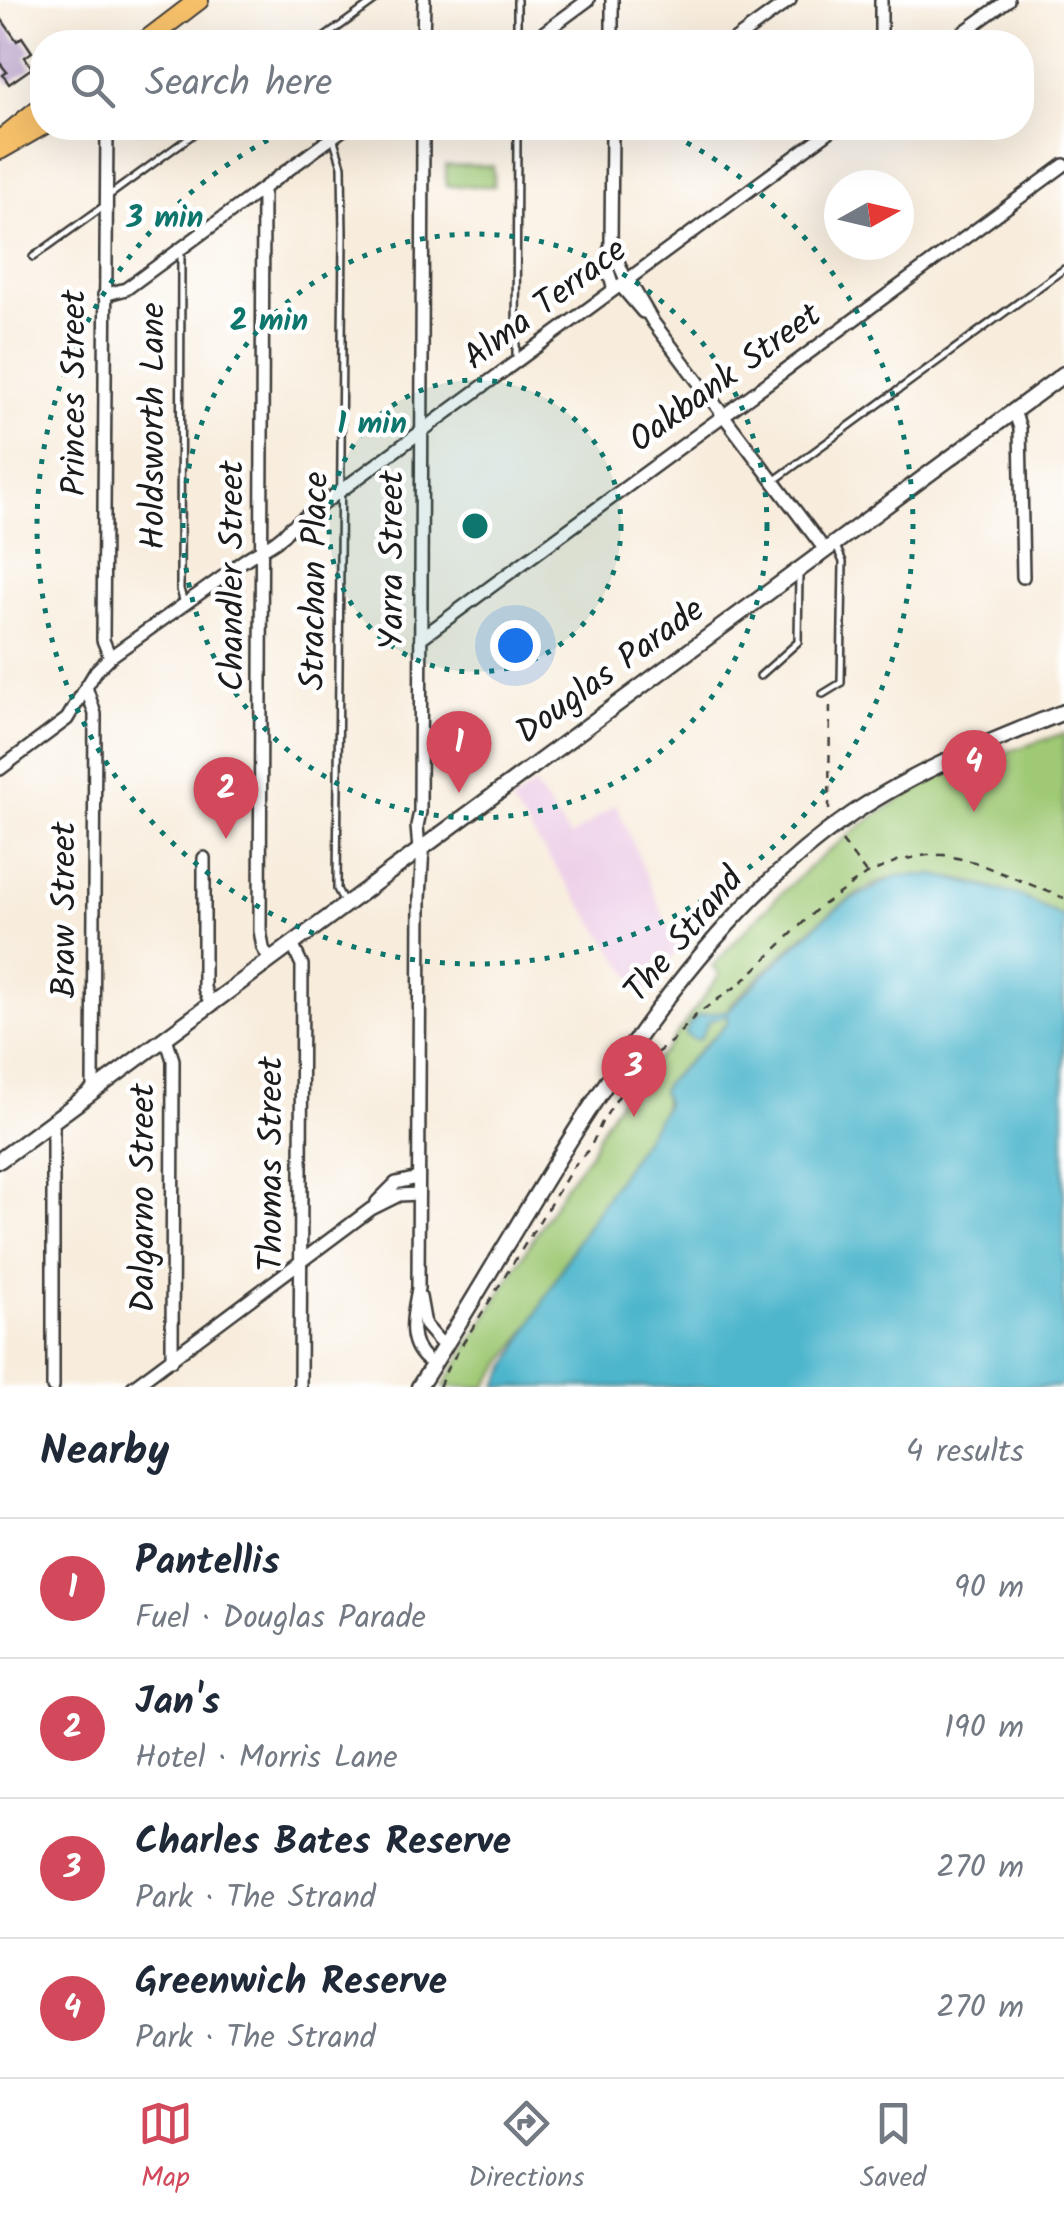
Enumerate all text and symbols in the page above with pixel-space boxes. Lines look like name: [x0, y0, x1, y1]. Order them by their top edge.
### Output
search box: [30, 30, 1034, 140]
text: Search here: [145, 55, 332, 115]
icon: search: [65, 58, 120, 113]
north arrow: [824, 170, 914, 260]
text: 3 min: [126, 195, 203, 243]
street label: Alma Terrace: [452, 224, 640, 386]
street label: Princes Street: [48, 289, 104, 496]
street label: Oakbank Street: [618, 289, 835, 468]
text: 2 min: [230, 298, 308, 346]
street label: Holdsworth Lane: [127, 302, 183, 550]
text: 1 min: [337, 401, 407, 449]
street label: Chandler Street: [206, 460, 262, 691]
street label: Yarra Street: [366, 470, 422, 649]
street label: Strachan Place: [286, 471, 346, 691]
centre of rings: [457, 508, 493, 544]
street label: Douglas Parade: [505, 584, 718, 760]
your location: [490, 620, 541, 671]
pin: 1: [426, 710, 492, 793]
pin: 4: [942, 730, 1006, 812]
pin: 2: [194, 756, 258, 839]
street label: Braw Street: [38, 821, 94, 998]
street label: The Strand: [611, 854, 760, 1017]
pin: 3: [602, 1034, 666, 1117]
street label: Thomas Street: [245, 1056, 301, 1272]
street label: Dalgarno Street: [117, 1083, 173, 1313]
text: Nearby: [40, 1419, 169, 1486]
text: 4 results: [906, 1427, 1024, 1478]
text: Pantellis: [135, 1533, 280, 1593]
text: 1: [68, 1563, 77, 1614]
text: 90 m: [954, 1563, 1024, 1614]
text: Fuel · Douglas Parade: [135, 1593, 426, 1644]
text: Jan's: [135, 1673, 220, 1733]
text: 2: [63, 1703, 82, 1754]
text: 190 m: [944, 1703, 1024, 1754]
text: Hotel · Morris Lane: [135, 1733, 398, 1784]
text: Charles Bates Reserve: [135, 1813, 511, 1873]
text: 3: [64, 1843, 81, 1894]
text: 270 m: [936, 1843, 1024, 1894]
text: Park · The Strand: [135, 1873, 376, 1924]
text: Greenwich Reserve: [135, 1953, 447, 2013]
text: 4: [64, 1983, 81, 2034]
text: 270 m: [936, 1983, 1024, 2034]
text: Park · The Strand: [135, 2013, 376, 2064]
tab: Map: [138, 2096, 193, 2201]
tab: Directions: [468, 2096, 584, 2201]
tab: Saved: [860, 2096, 926, 2201]

